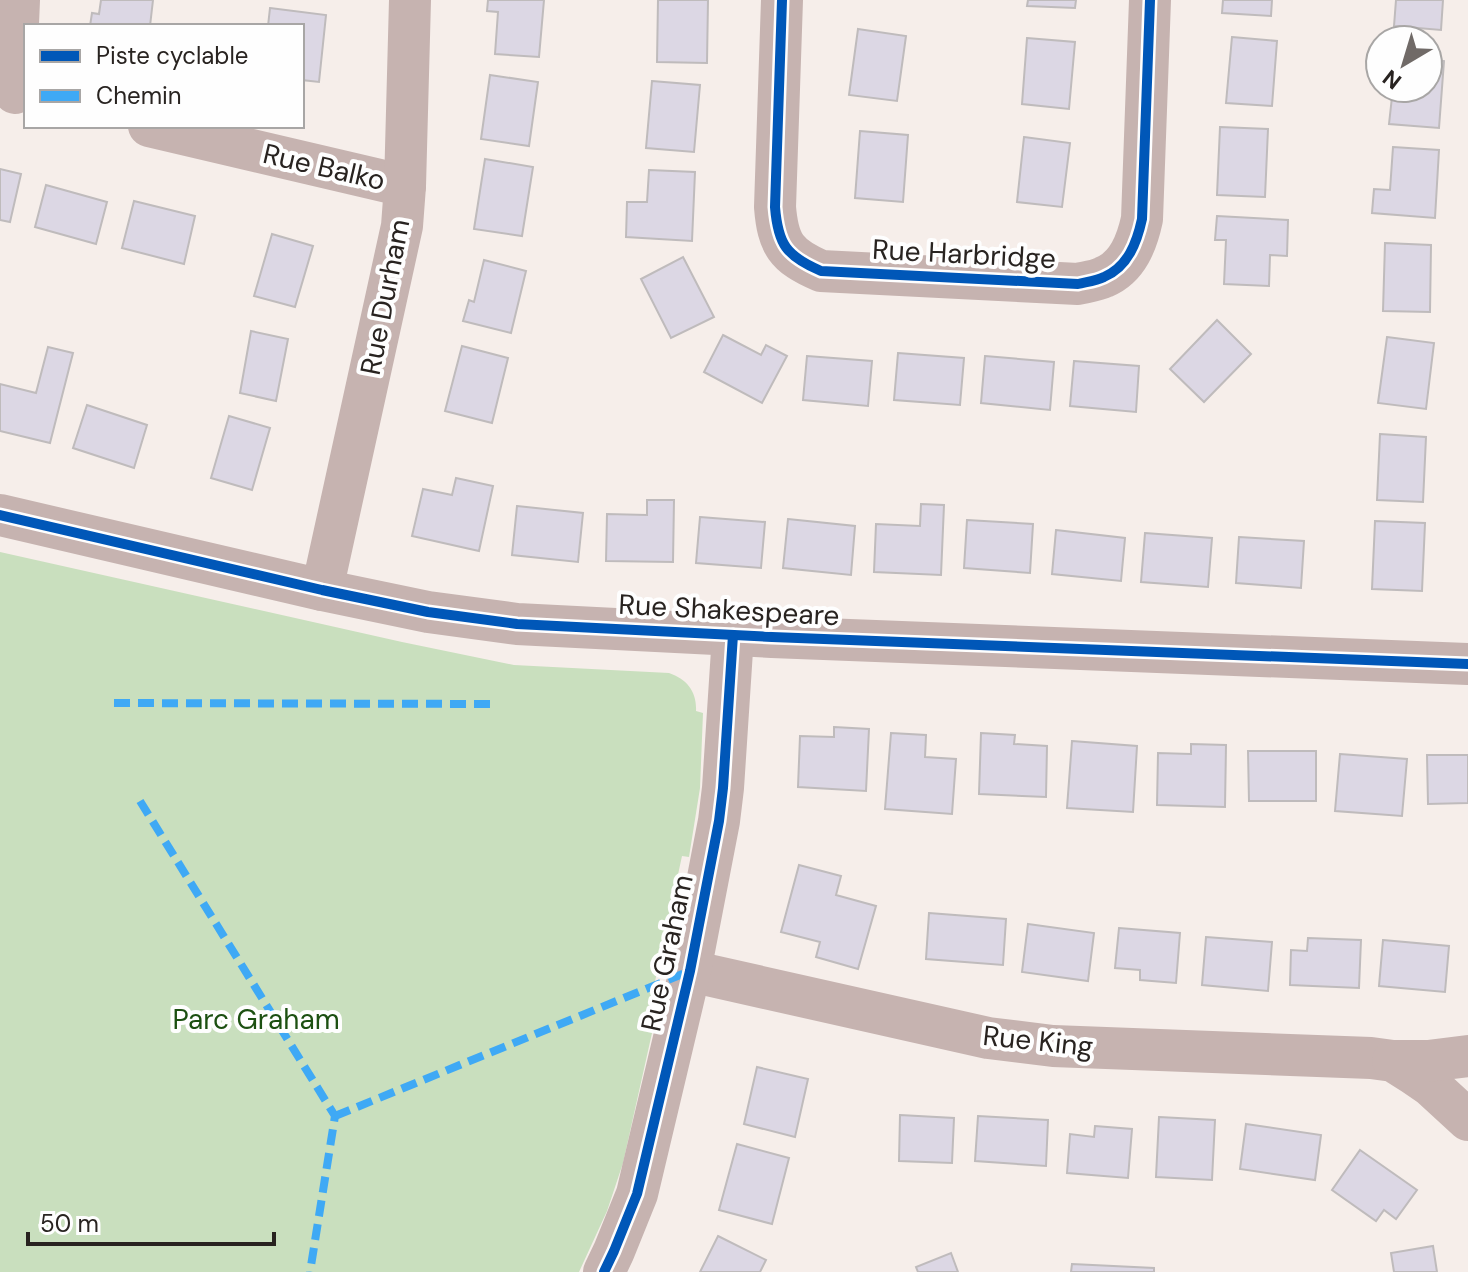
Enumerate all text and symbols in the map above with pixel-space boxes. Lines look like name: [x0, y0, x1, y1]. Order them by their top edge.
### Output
legend: [24, 24, 304, 128]
north arrow: [1364, 24, 1444, 104]
text: Piste cyclable: [96, 40, 248, 71]
text: N: [1377, 63, 1407, 96]
text: Chemin: [96, 80, 182, 111]
street label: Rue Balko: [259, 135, 389, 199]
street label: Rue Durham: [352, 216, 418, 378]
street label: Rue Harbridge: [871, 231, 1057, 277]
street label: Rue Shakespeare: [618, 586, 840, 634]
street label: Rue Graham: [632, 871, 702, 1035]
park label: Parc Graham: [172, 1001, 340, 1038]
street label: Rue King: [981, 1017, 1095, 1065]
scale bar: [28, 1196, 274, 1246]
text: 50 m: [40, 1208, 99, 1239]

